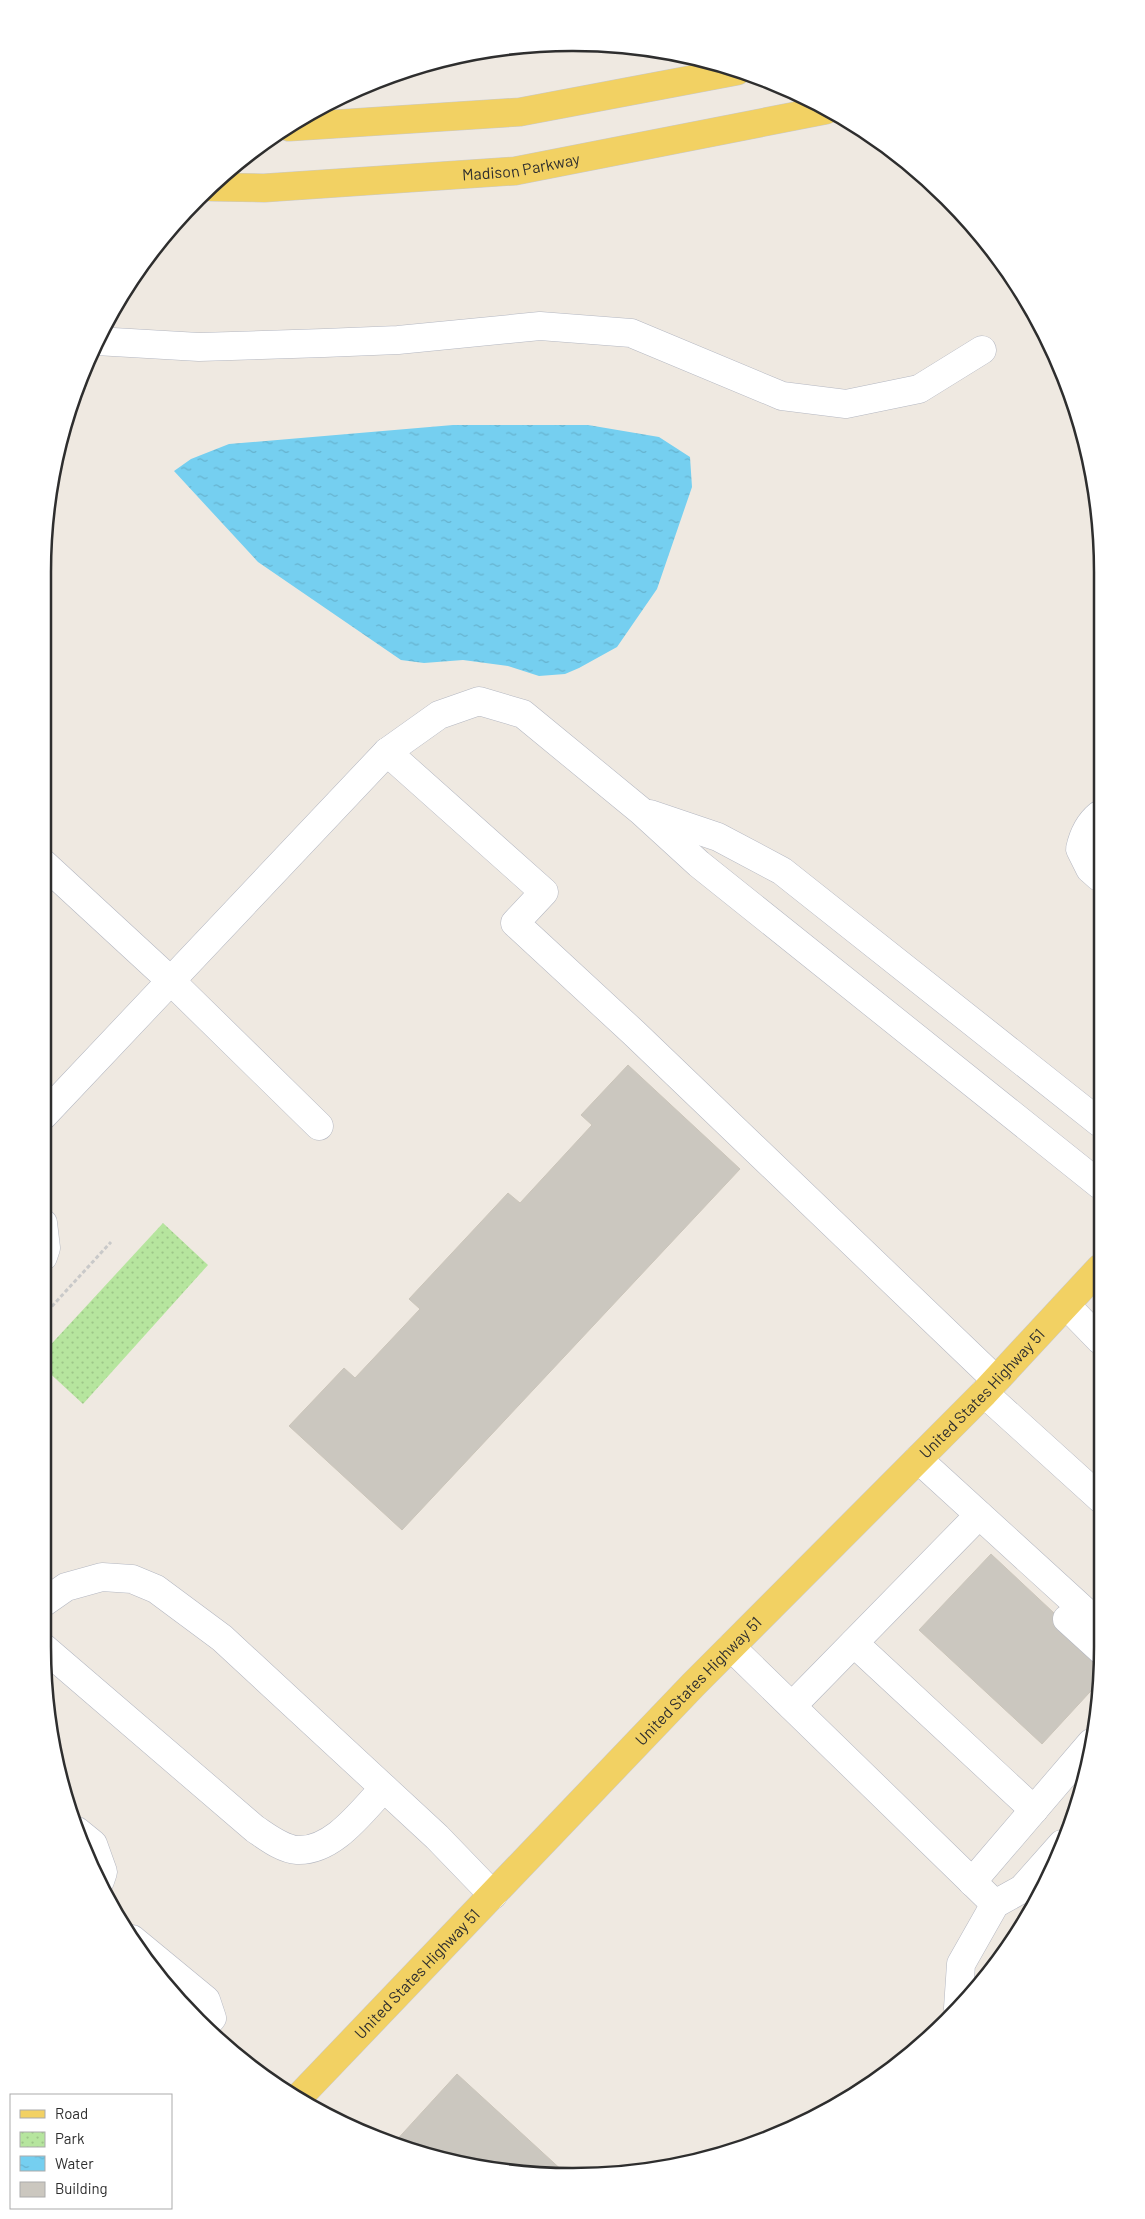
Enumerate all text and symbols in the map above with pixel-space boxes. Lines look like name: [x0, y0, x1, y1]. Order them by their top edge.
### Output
street label: Madison Parkway: [461, 148, 582, 184]
street label: United States Highway 51: [915, 1324, 1048, 1462]
street label: United States Highway 51: [631, 1612, 765, 1749]
street label: United States Highway 51: [350, 1904, 483, 2042]
legend: [10, 2094, 172, 2209]
text: Road: [55, 2104, 88, 2122]
text: Park: [55, 2129, 85, 2147]
text: Water: [55, 2154, 94, 2172]
text: Building: [55, 2179, 108, 2197]

